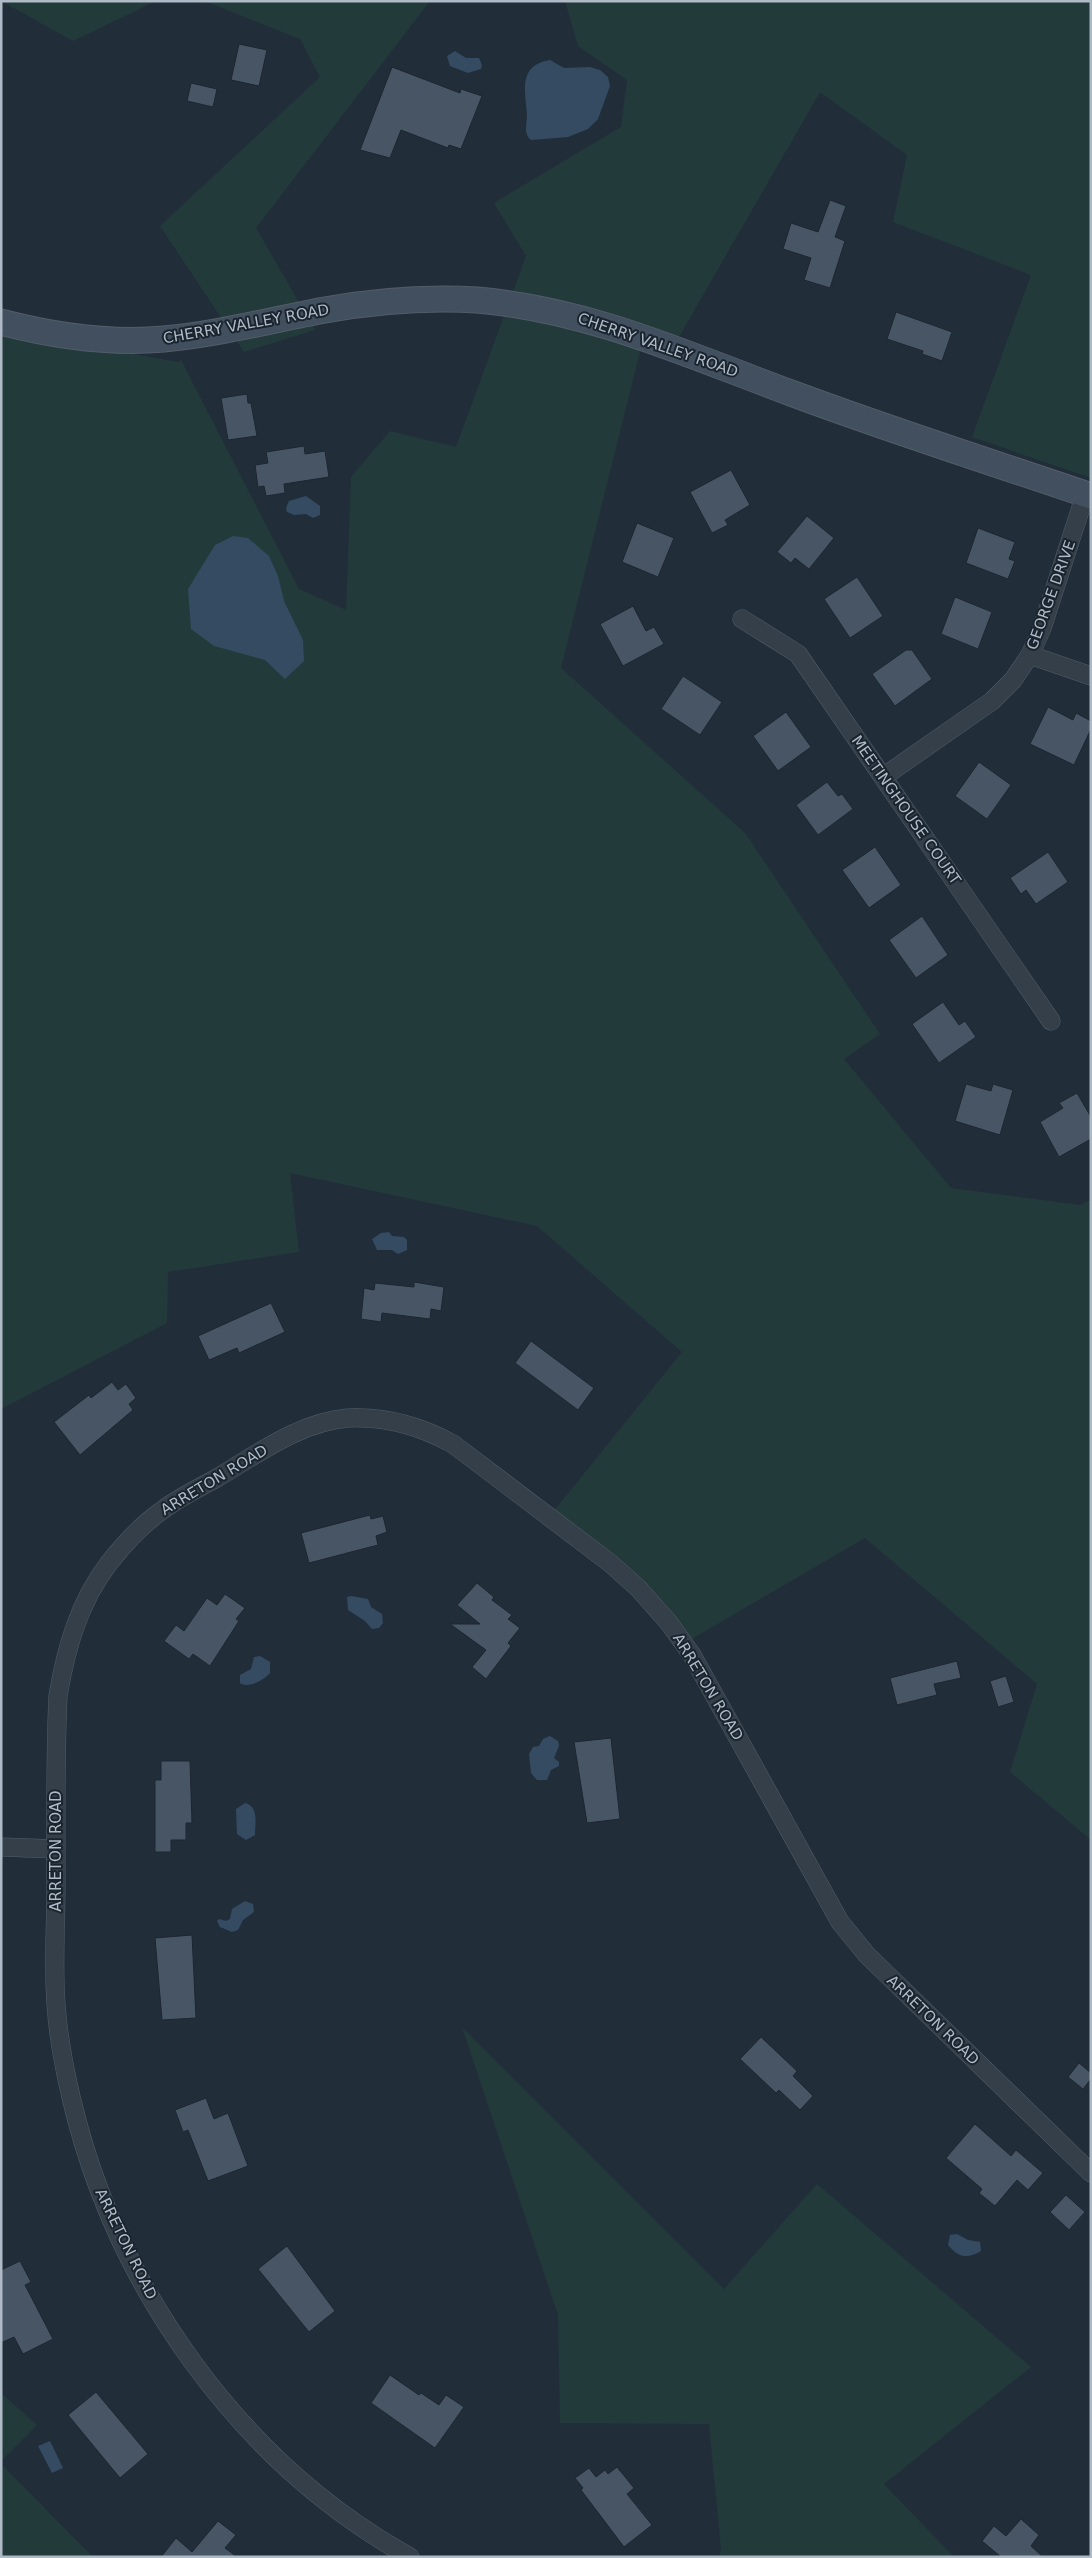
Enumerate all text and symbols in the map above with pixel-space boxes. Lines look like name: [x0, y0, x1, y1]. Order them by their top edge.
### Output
street label: CHERRY VALLEY ROAD: [161, 301, 331, 347]
street label: CHERRY VALLEY ROAD: [575, 309, 741, 381]
street label: GEORGE DRIVE: [1023, 538, 1079, 652]
street label: MEETINGHOUSE COURT: [848, 732, 965, 889]
street label: ARRETON ROAD: [157, 1441, 271, 1519]
street label: ARRETON ROAD: [669, 1630, 747, 1744]
street label: ARRETON ROAD: [47, 1790, 65, 1912]
street label: ARRETON ROAD: [883, 1971, 983, 2069]
street label: ARRETON ROAD: [91, 2186, 161, 2302]

